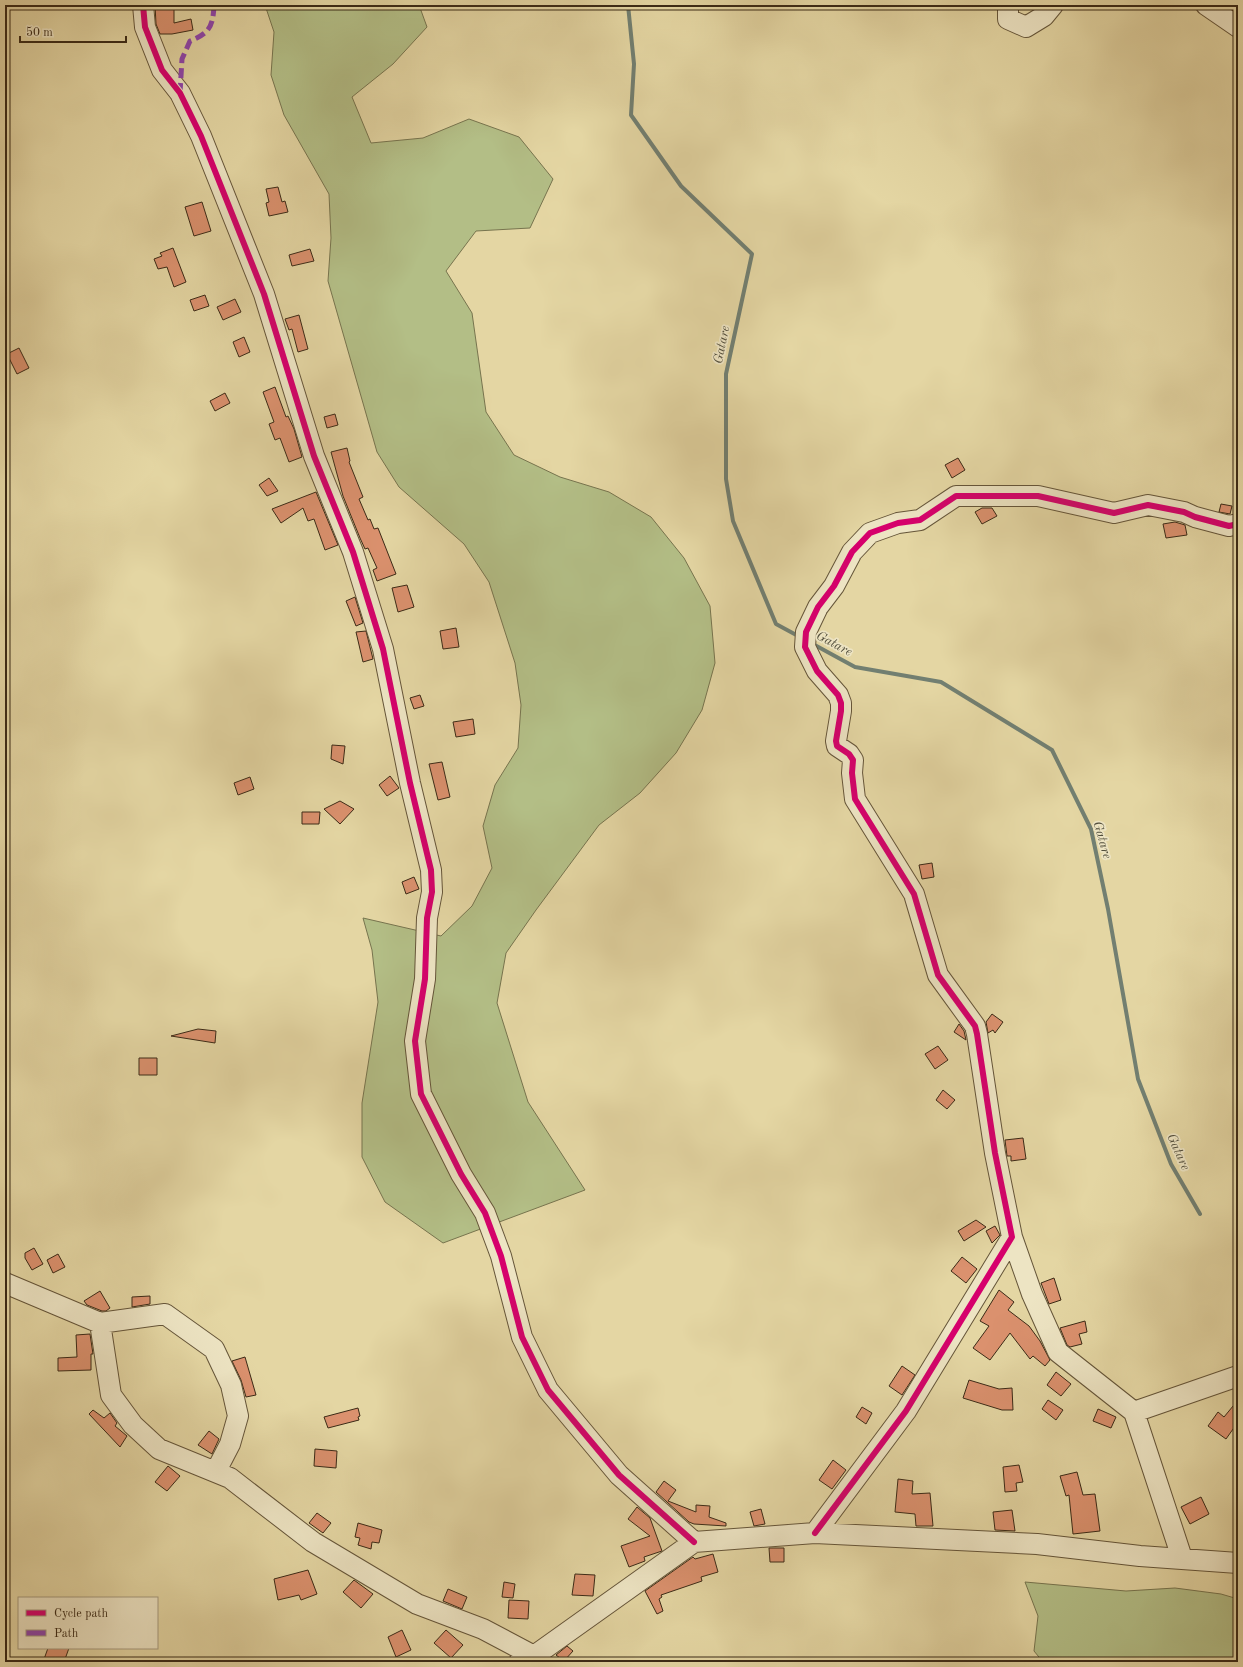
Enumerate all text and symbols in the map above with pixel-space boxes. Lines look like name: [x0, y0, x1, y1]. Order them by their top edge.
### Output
scale bar: [20, 18, 126, 44]
text: 50 m: [26, 26, 53, 39]
water label: Gatare: [712, 325, 732, 365]
water label: Gatare: [814, 629, 854, 659]
water label: Gatare: [1090, 820, 1114, 860]
water label: Gatare: [1164, 1132, 1192, 1172]
legend: [18, 1597, 158, 1649]
text: Cycle path: [54, 1608, 109, 1620]
text: Path: [54, 1628, 79, 1640]

